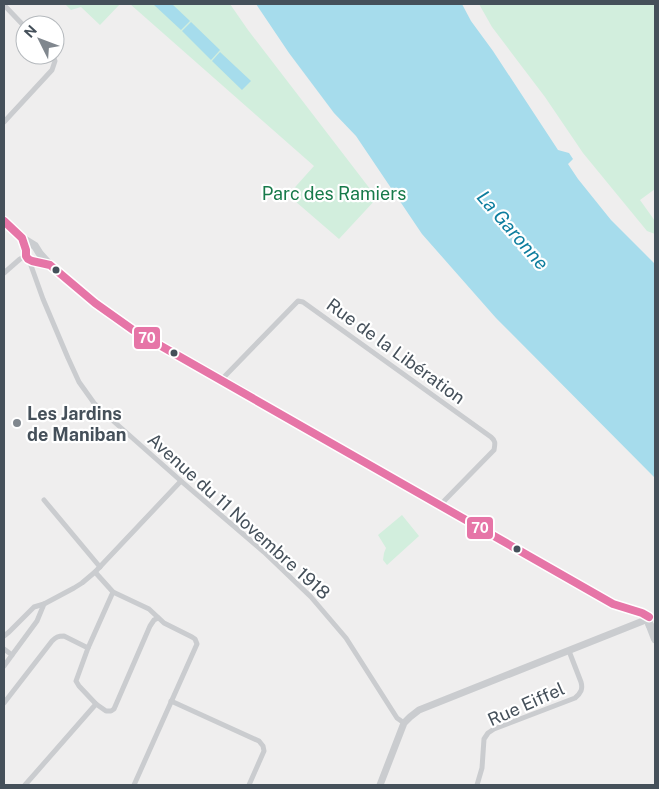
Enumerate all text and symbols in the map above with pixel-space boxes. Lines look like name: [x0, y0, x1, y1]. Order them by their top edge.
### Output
north arrow: [15, 15, 65, 65]
text: N: [21, 22, 40, 41]
park label: Parc des Ramiers: [262, 183, 406, 204]
water label: La Garonne: [473, 186, 553, 274]
unlabelled marker: [51, 265, 61, 275]
street label: Rue de la Libération: [323, 294, 469, 408]
line badge: 70: [133, 326, 161, 350]
text: 70: [138, 330, 156, 346]
unlabelled marker: [169, 348, 179, 358]
place label: Les Jardins de Maniban: [27, 403, 126, 445]
marker: Les Jardins de Maniban: [11, 417, 23, 429]
street label: Avenue du 11 Novembre 1918: [143, 429, 335, 603]
line badge: 70: [466, 516, 494, 540]
text: 70: [471, 520, 489, 536]
unlabelled marker: [512, 544, 522, 554]
street label: Rue Eiffel: [484, 678, 568, 730]

